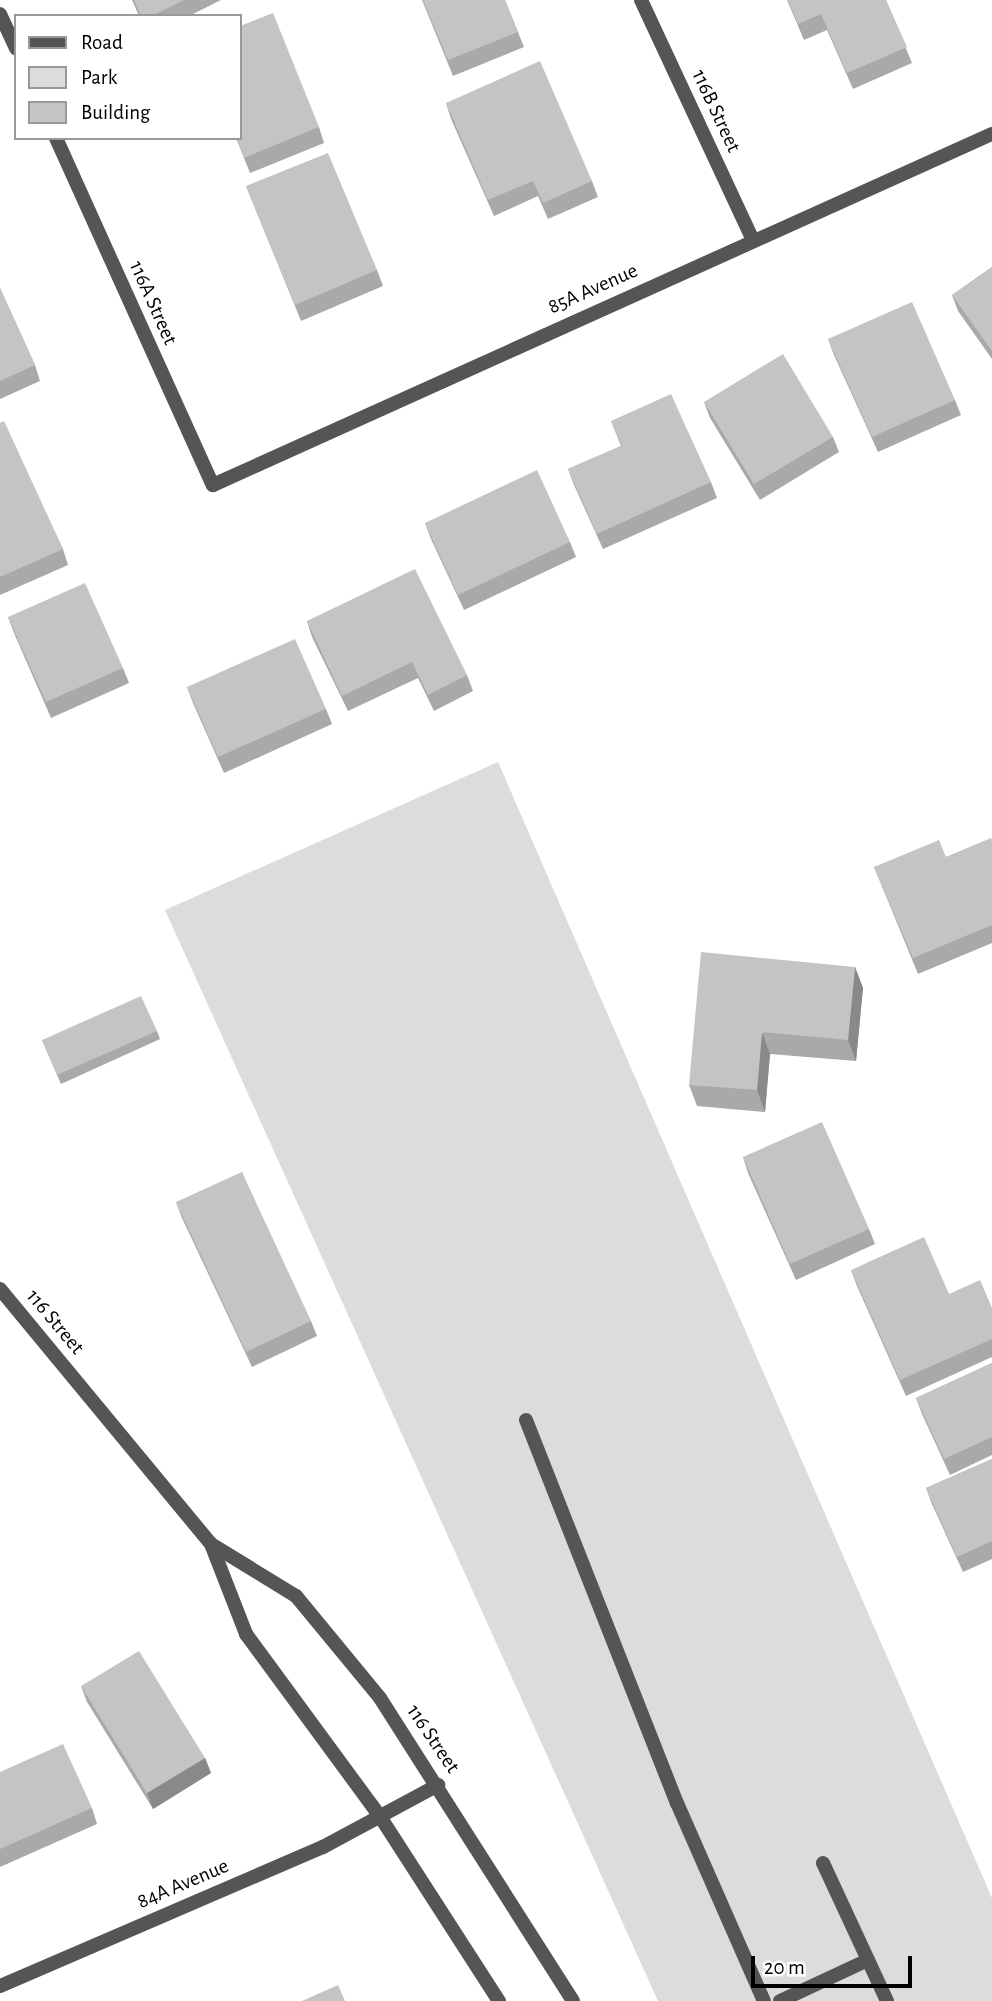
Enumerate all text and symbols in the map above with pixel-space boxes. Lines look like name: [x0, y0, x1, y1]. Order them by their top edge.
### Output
legend: [14, 14, 242, 140]
text: Road: [81, 32, 123, 53]
street label: 116B Street: [686, 66, 746, 156]
text: Park: [81, 67, 117, 88]
text: Building: [81, 102, 150, 123]
street label: 116A Street: [123, 257, 183, 349]
street label: 85A Avenue: [544, 258, 642, 320]
street label: 116 Street: [21, 1284, 89, 1360]
street label: 116 Street: [401, 1700, 465, 1778]
street label: 84A Avenue: [133, 1853, 233, 1915]
scale bar: [754, 1941, 915, 1985]
text: 20 m: [764, 1957, 805, 1978]

